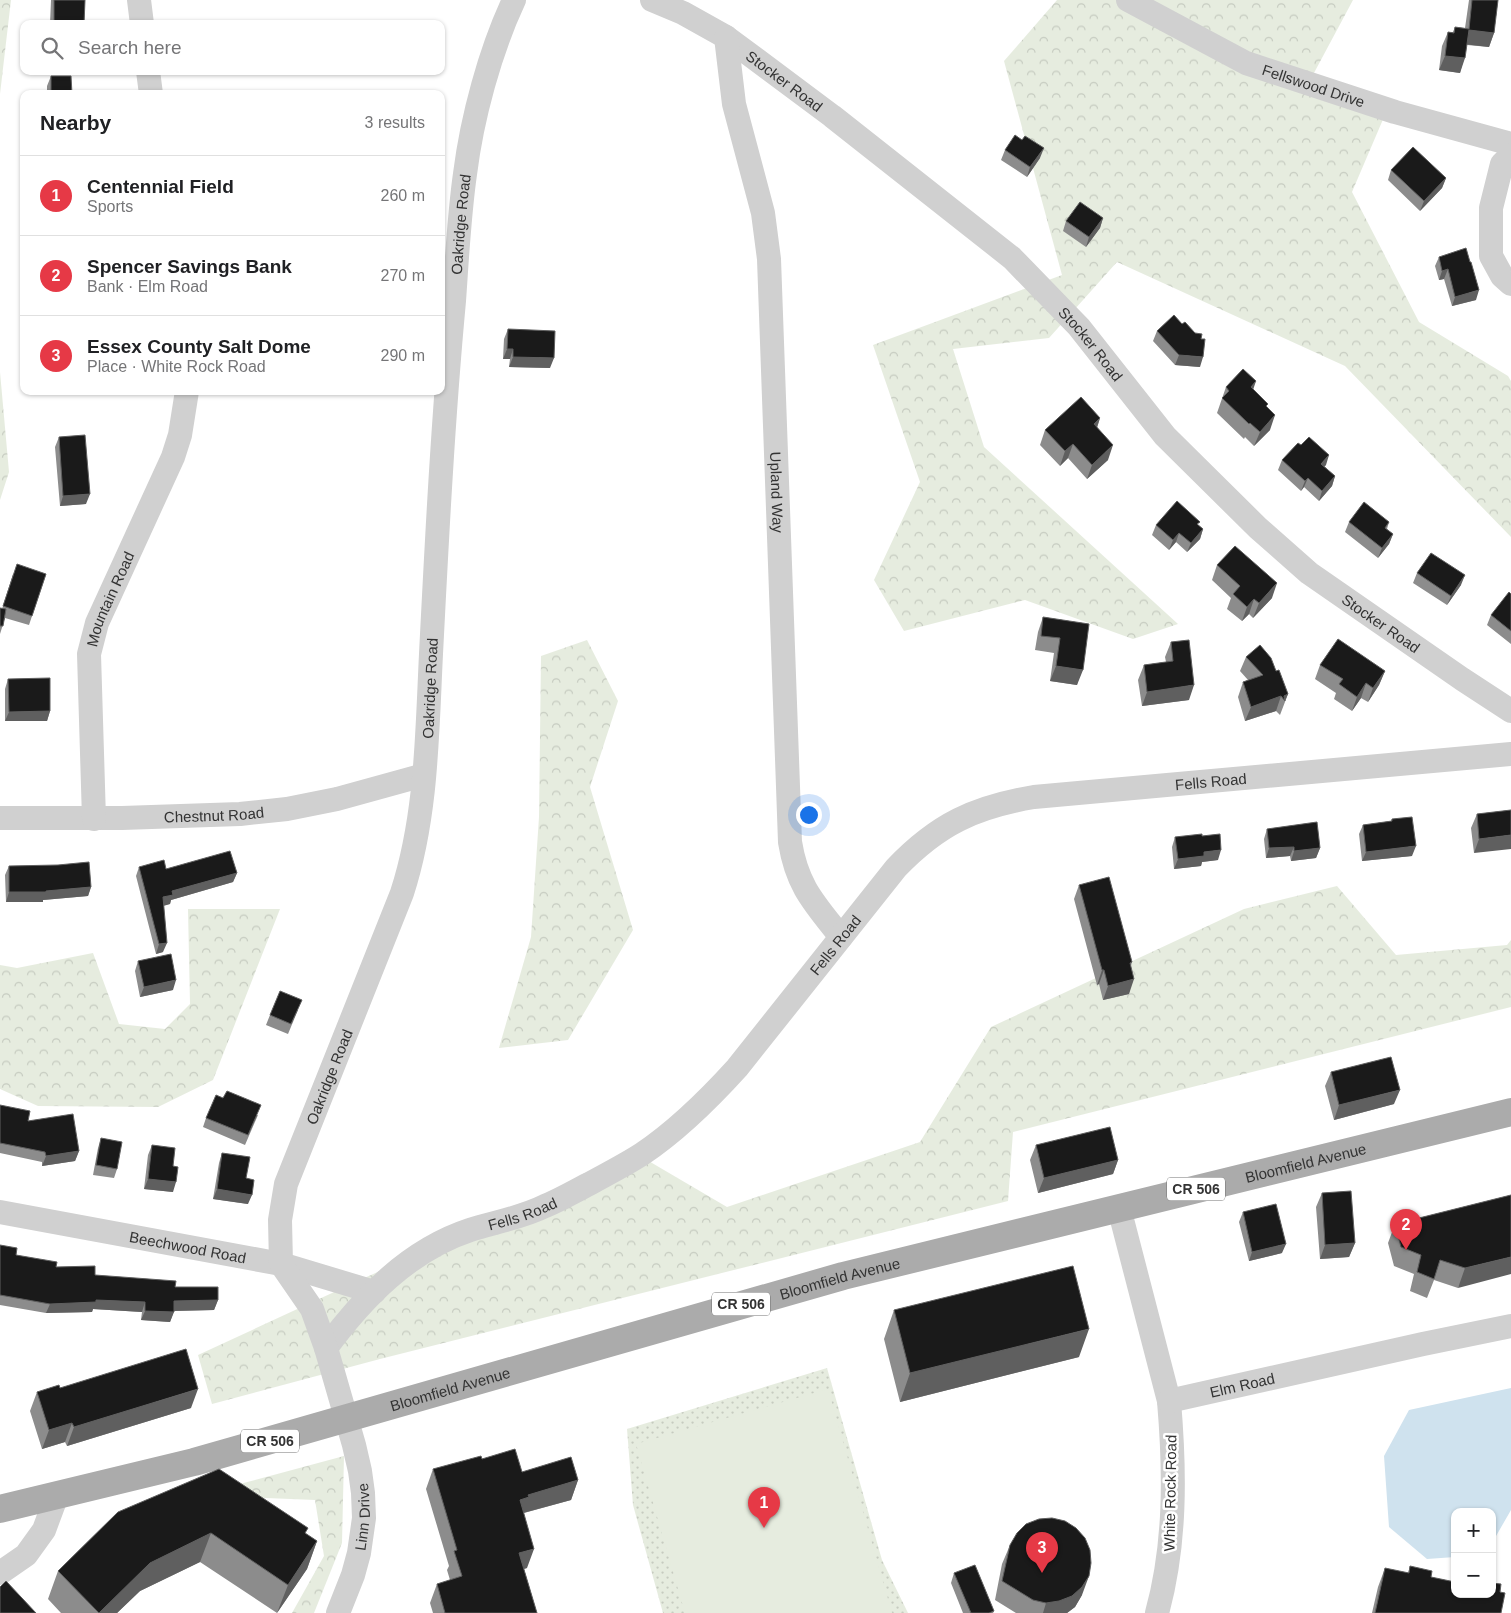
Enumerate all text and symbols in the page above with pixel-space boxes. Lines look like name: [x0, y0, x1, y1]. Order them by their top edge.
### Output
search box: [20, 20, 445, 75]
icon: search: [38, 34, 66, 62]
text: Search here: [78, 37, 182, 58]
street label: Stocker Road: [743, 47, 826, 115]
street label: Fellswood Drive: [1260, 61, 1367, 110]
text: Nearby: [40, 111, 111, 134]
text: 3 results: [365, 114, 425, 131]
street label: Oakridge Road: [447, 173, 473, 275]
text: Centennial Field: [87, 176, 234, 197]
text: 1: [52, 187, 60, 204]
text: 260 m: [381, 187, 425, 204]
text: Sports: [87, 198, 133, 215]
text: Spencer Savings Bank: [87, 256, 292, 277]
text: 2: [52, 267, 60, 284]
text: 270 m: [381, 267, 425, 284]
text: Bank · Elm Road: [87, 278, 208, 295]
street label: Stocker Road: [1056, 303, 1127, 384]
text: Essex County Salt Dome: [87, 336, 311, 357]
text: 3: [52, 347, 60, 364]
text: 290 m: [381, 347, 425, 364]
text: Place · White Rock Road: [87, 358, 266, 375]
street label: Upland Way: [767, 451, 787, 534]
street label: Mountain Road: [83, 549, 137, 648]
street label: Stocker Road: [1339, 590, 1423, 656]
street label: Oakridge Road: [419, 637, 440, 739]
street label: Fells Road: [1174, 769, 1247, 793]
your location: [796, 802, 822, 828]
street label: Chestnut Road: [164, 803, 265, 825]
street label: Fells Road: [806, 911, 864, 978]
street label: Oakridge Road: [302, 1027, 355, 1127]
street label: Bloomfield Avenue: [1243, 1139, 1368, 1185]
road number: CR 506: [1167, 1178, 1225, 1200]
street label: Fells Road: [486, 1194, 559, 1233]
pin: 2: [1390, 1209, 1422, 1250]
street label: Beechwood Road: [128, 1228, 248, 1266]
street label: Bloomfield Avenue: [777, 1254, 902, 1302]
road number: CR 506: [712, 1292, 770, 1316]
street label: Bloomfield Avenue: [388, 1363, 512, 1414]
street label: Elm Road: [1208, 1369, 1276, 1400]
road number: CR 506: [241, 1430, 299, 1452]
street label: White Rock Road: [1160, 1435, 1180, 1551]
street label: Linn Drive: [351, 1482, 373, 1552]
pin: 1: [748, 1487, 780, 1528]
map controls: [1451, 1508, 1496, 1598]
button: +: [1451, 1508, 1496, 1553]
pin: 3: [1026, 1532, 1058, 1573]
button: −: [1451, 1553, 1496, 1598]

